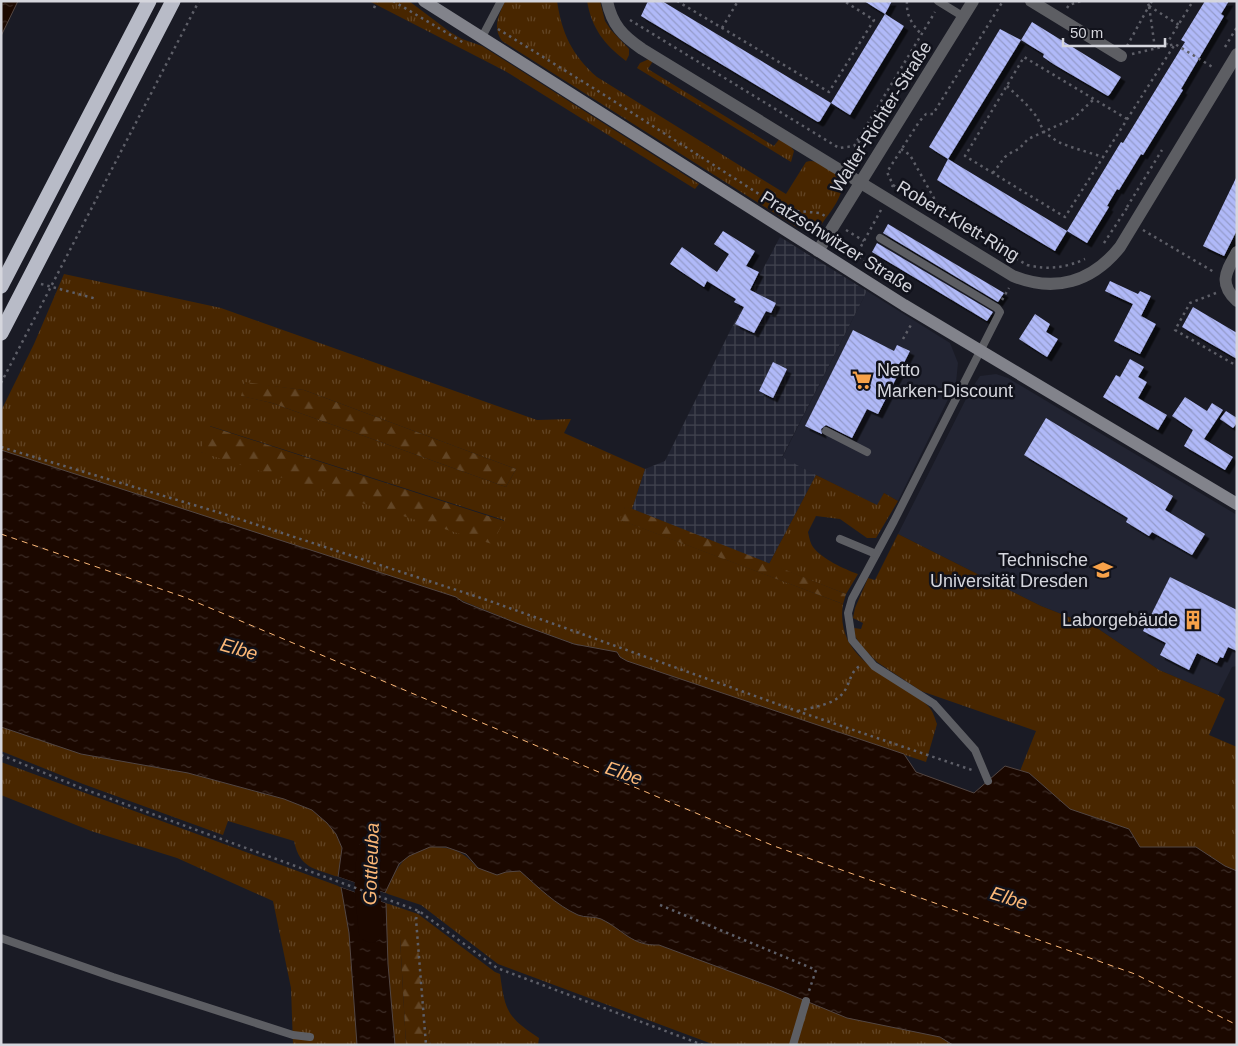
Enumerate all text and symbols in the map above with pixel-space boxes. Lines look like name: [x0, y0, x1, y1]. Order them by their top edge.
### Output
scale bar: [1063, 15, 1166, 47]
text: 50 m: [1070, 24, 1103, 41]
street label: Walter-Richter-Straße: [826, 38, 936, 196]
street label: Robert-Klett-Ring: [893, 177, 1023, 265]
street label: Pratzschwitzer Straße: [757, 187, 917, 297]
place label: Netto Marken-Discount: [877, 360, 1013, 401]
supermarket icon: Netto Marken-Discount: [851, 369, 873, 391]
place label: Technische Universität Dresden: [930, 550, 1088, 591]
school or university icon: Technische Universität Dresden: [1092, 559, 1114, 581]
building icon: Laborgebäude: [1182, 609, 1204, 631]
place label: Laborgebäude: [1062, 610, 1178, 630]
water label: Elbe: [218, 634, 260, 664]
water label: Elbe: [603, 757, 645, 789]
water label: Gottleuba: [359, 822, 383, 906]
water label: Elbe: [988, 882, 1030, 914]

